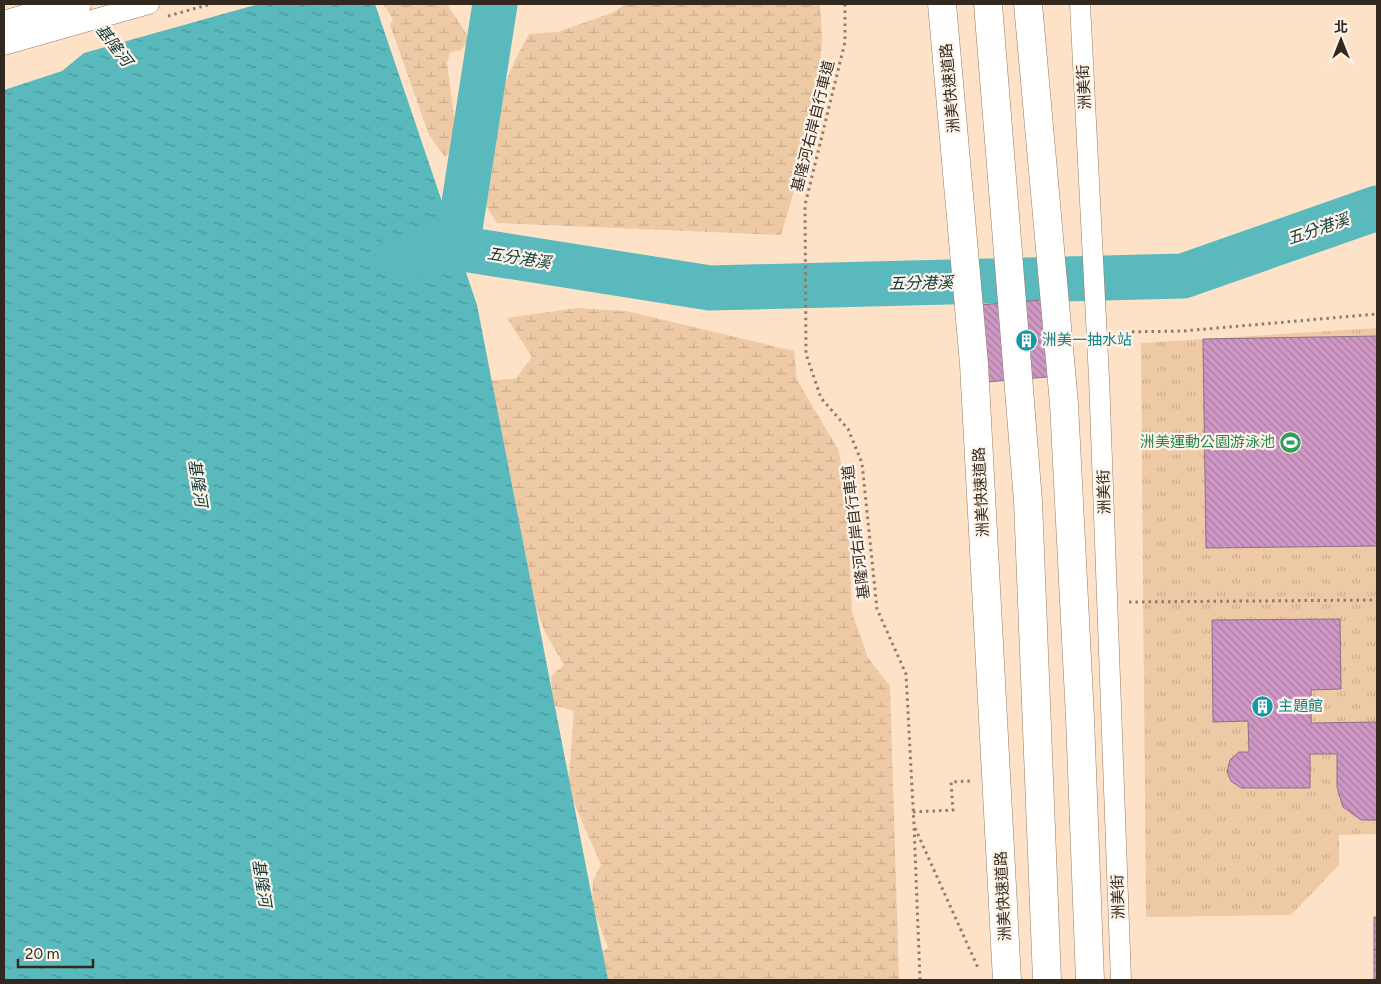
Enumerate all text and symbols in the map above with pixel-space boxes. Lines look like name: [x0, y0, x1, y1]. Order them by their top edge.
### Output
north arrow: [1316, 15, 1366, 65]
text: 北: [1334, 19, 1348, 36]
water label: 基隆河: [92, 20, 138, 72]
street label: 洲美快速道路: [937, 42, 963, 134]
street label: 基隆河右岸自行車道: [788, 58, 838, 194]
street label: 洲美街: [1074, 64, 1094, 110]
water label: 五分港溪: [1285, 209, 1353, 248]
water label: 五分港溪: [486, 244, 554, 273]
water label: 五分港溪: [889, 273, 955, 293]
building icon: 洲美一抽水站: [1014, 328, 1038, 352]
place label: 洲美一抽水站: [1042, 331, 1132, 349]
sports icon: 洲美運動公園游泳池: [1279, 430, 1303, 454]
place label: 洲美運動公園游泳池: [1140, 433, 1275, 451]
street label: 洲美快速道路: [970, 447, 992, 537]
water label: 基隆河: [185, 458, 212, 511]
street label: 基隆河右岸自行車道: [839, 464, 873, 600]
street label: 洲美街: [1094, 469, 1114, 515]
building icon: 主題館: [1250, 694, 1274, 718]
place label: 主題館: [1278, 697, 1323, 715]
street label: 洲美快速道路: [992, 851, 1014, 941]
water label: 基隆河: [249, 858, 276, 911]
street label: 洲美街: [1108, 874, 1128, 920]
scale bar: [18, 936, 92, 968]
text: 20 m: [25, 945, 59, 963]

